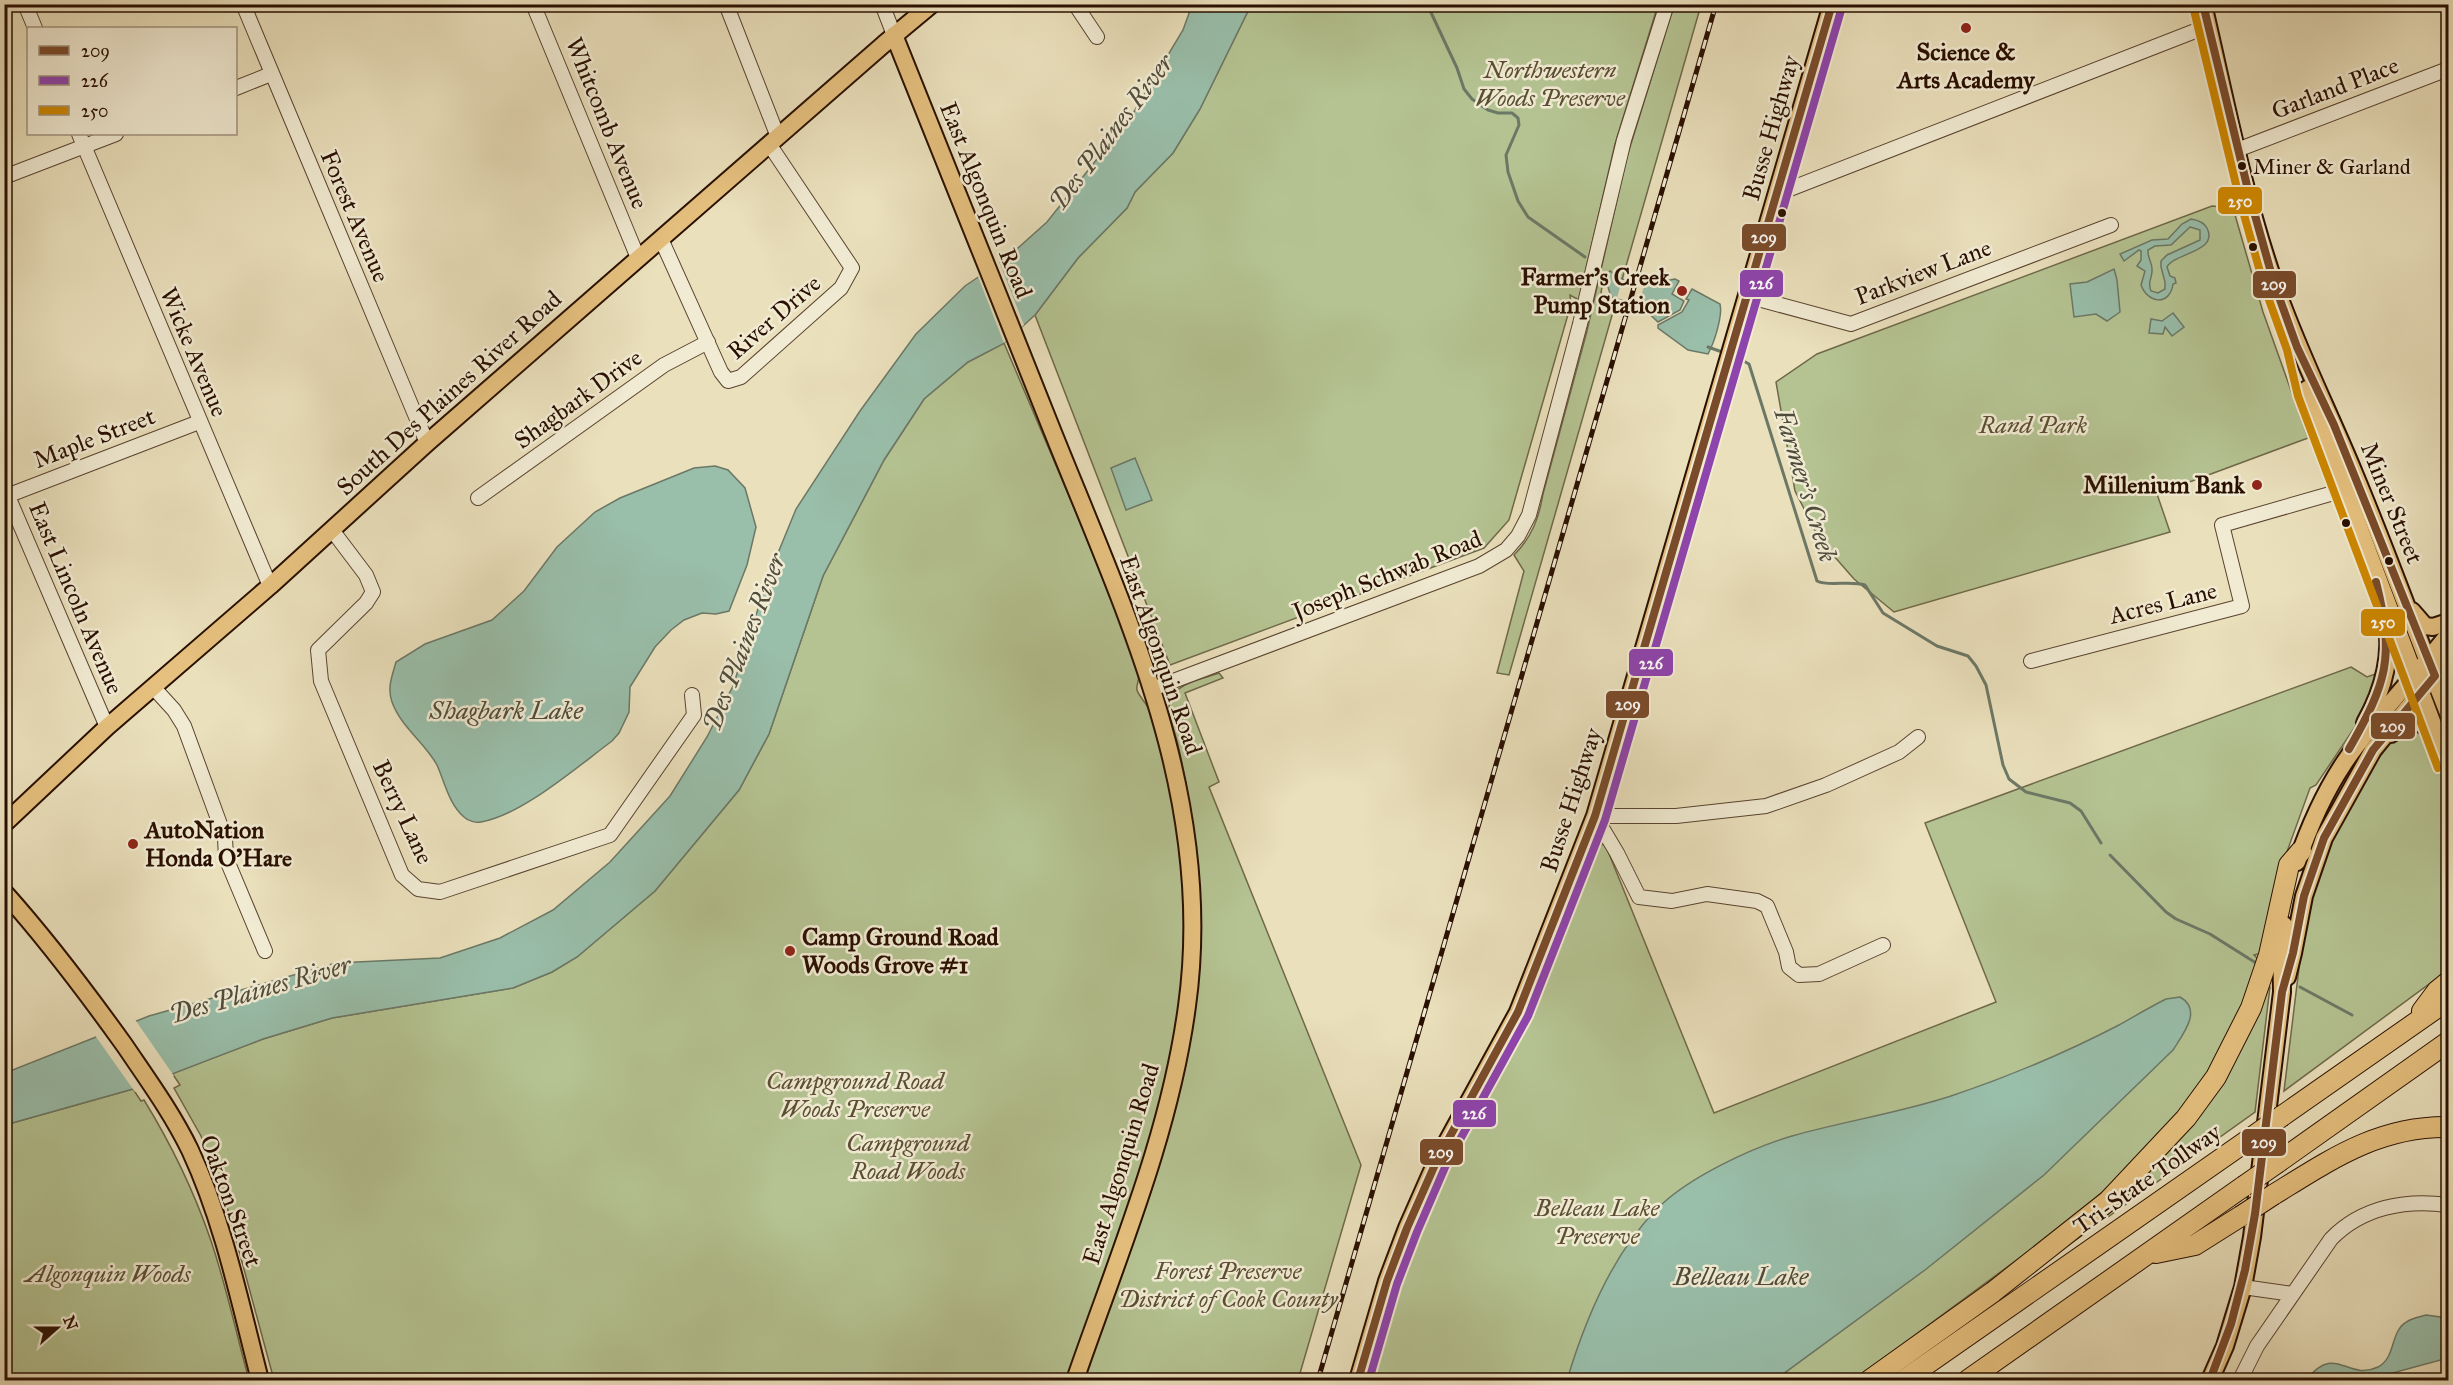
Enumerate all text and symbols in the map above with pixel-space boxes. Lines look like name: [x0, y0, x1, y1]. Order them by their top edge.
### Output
marker: Science & Arts Academy: [1959, 21, 1973, 35]
legend: [27, 27, 237, 135]
street label: Whitcomb Avenue: [559, 33, 655, 213]
place label: Science & Arts Academy: [1896, 37, 2036, 95]
text: 209: [81, 40, 110, 62]
water label: Des Plaines River: [1042, 47, 1181, 216]
street label: Garland Place: [2267, 50, 2403, 126]
street label: Busse Highway: [1736, 51, 1806, 204]
park label: Northwestern Woods Preserve: [1475, 55, 1626, 113]
text: 226: [81, 70, 109, 92]
street label: East Algonquin Road: [933, 98, 1039, 302]
text: 250: [81, 100, 109, 122]
street label: Forest Avenue: [314, 145, 396, 287]
place label: Miner & Garland: [2253, 153, 2411, 180]
marker: Miner & Garland: [2236, 160, 2248, 172]
line badge: 250: [2217, 186, 2263, 215]
text: 250: [2228, 192, 2252, 211]
unlabelled marker: [1776, 207, 1788, 219]
line badge: 209: [1741, 223, 1787, 252]
text: 209: [1751, 228, 1777, 248]
street label: Parkview Lane: [1851, 232, 1995, 312]
unlabelled marker: [2247, 241, 2259, 253]
place label: Farmer's Creek Pump Station: [1521, 262, 1671, 320]
street label: River Drive: [721, 268, 827, 366]
line badge: 226: [1739, 269, 1784, 298]
line badge: 209: [2252, 270, 2297, 299]
text: 226: [1749, 274, 1774, 293]
text: 209: [2261, 275, 2287, 295]
street label: Wicke Avenue: [153, 283, 235, 421]
street label: South Des Plaines River Road: [330, 284, 568, 502]
marker: Farmer's Creek Pump Station: [1675, 284, 1689, 298]
street label: Shagbark Drive: [508, 343, 648, 455]
street label: Maple Street: [29, 401, 160, 475]
water label: Farmer's Creek: [1767, 404, 1845, 566]
park label: Rand Park: [1978, 410, 2087, 440]
street label: Miner Street: [2354, 438, 2430, 568]
place label: Millenium Bank: [2083, 470, 2246, 500]
marker: Millenium Bank: [2250, 478, 2264, 492]
street label: East Lincoln Avenue: [22, 497, 130, 699]
unlabelled marker: [2340, 517, 2352, 529]
street label: Joseph Schwab Road: [1285, 523, 1486, 628]
water label: Des Plaines River: [695, 548, 793, 735]
street label: East Algonquin Road: [1113, 551, 1209, 759]
unlabelled marker: [2383, 555, 2395, 567]
street label: Acres Lane: [2105, 575, 2220, 631]
line badge: 250: [2360, 608, 2406, 637]
text: 250: [2371, 613, 2395, 632]
line badge: 226: [1628, 648, 1674, 677]
text: 226: [1639, 654, 1664, 673]
line badge: 209: [1605, 690, 1650, 719]
water label: Shagbark Lake: [428, 694, 584, 726]
text: 209: [1615, 695, 1641, 715]
line badge: 209: [2370, 712, 2416, 740]
text: 209: [2380, 717, 2406, 737]
street label: Busse Highway: [1534, 723, 1609, 876]
street label: Berry Lane: [366, 755, 440, 869]
place label: AutoNation Honda O'Hare: [143, 815, 292, 873]
marker: AutoNation Honda O'Hare: [126, 837, 140, 851]
place label: Camp Ground Road Woods Grove #1: [802, 922, 1000, 980]
marker: Camp Ground Road Woods Grove #1: [783, 944, 797, 958]
water label: Des Plaines River: [165, 947, 356, 1030]
street label: East Algonquin Road: [1076, 1060, 1166, 1268]
park label: Campground Road Woods Preserve: [766, 1066, 945, 1124]
line badge: 226: [1452, 1099, 1497, 1128]
text: 226: [1462, 1104, 1487, 1123]
street label: Tri-State Tollway: [2067, 1117, 2227, 1241]
park label: Campground Road Woods: [846, 1128, 971, 1186]
line badge: 209: [2241, 1128, 2287, 1157]
street label: Oakton Street: [193, 1131, 269, 1271]
text: 209: [2251, 1133, 2277, 1153]
line badge: 209: [1419, 1138, 1464, 1166]
text: 209: [1428, 1143, 1454, 1163]
park label: Belleau Lake Preserve: [1534, 1193, 1660, 1251]
park label: Forest Preserve District of Cook County: [1118, 1256, 1339, 1314]
park label: Algonquin Woods: [22, 1259, 192, 1289]
water label: Belleau Lake: [1672, 1260, 1810, 1292]
north arrow: [27, 1298, 87, 1358]
text: N: [59, 1313, 82, 1333]

